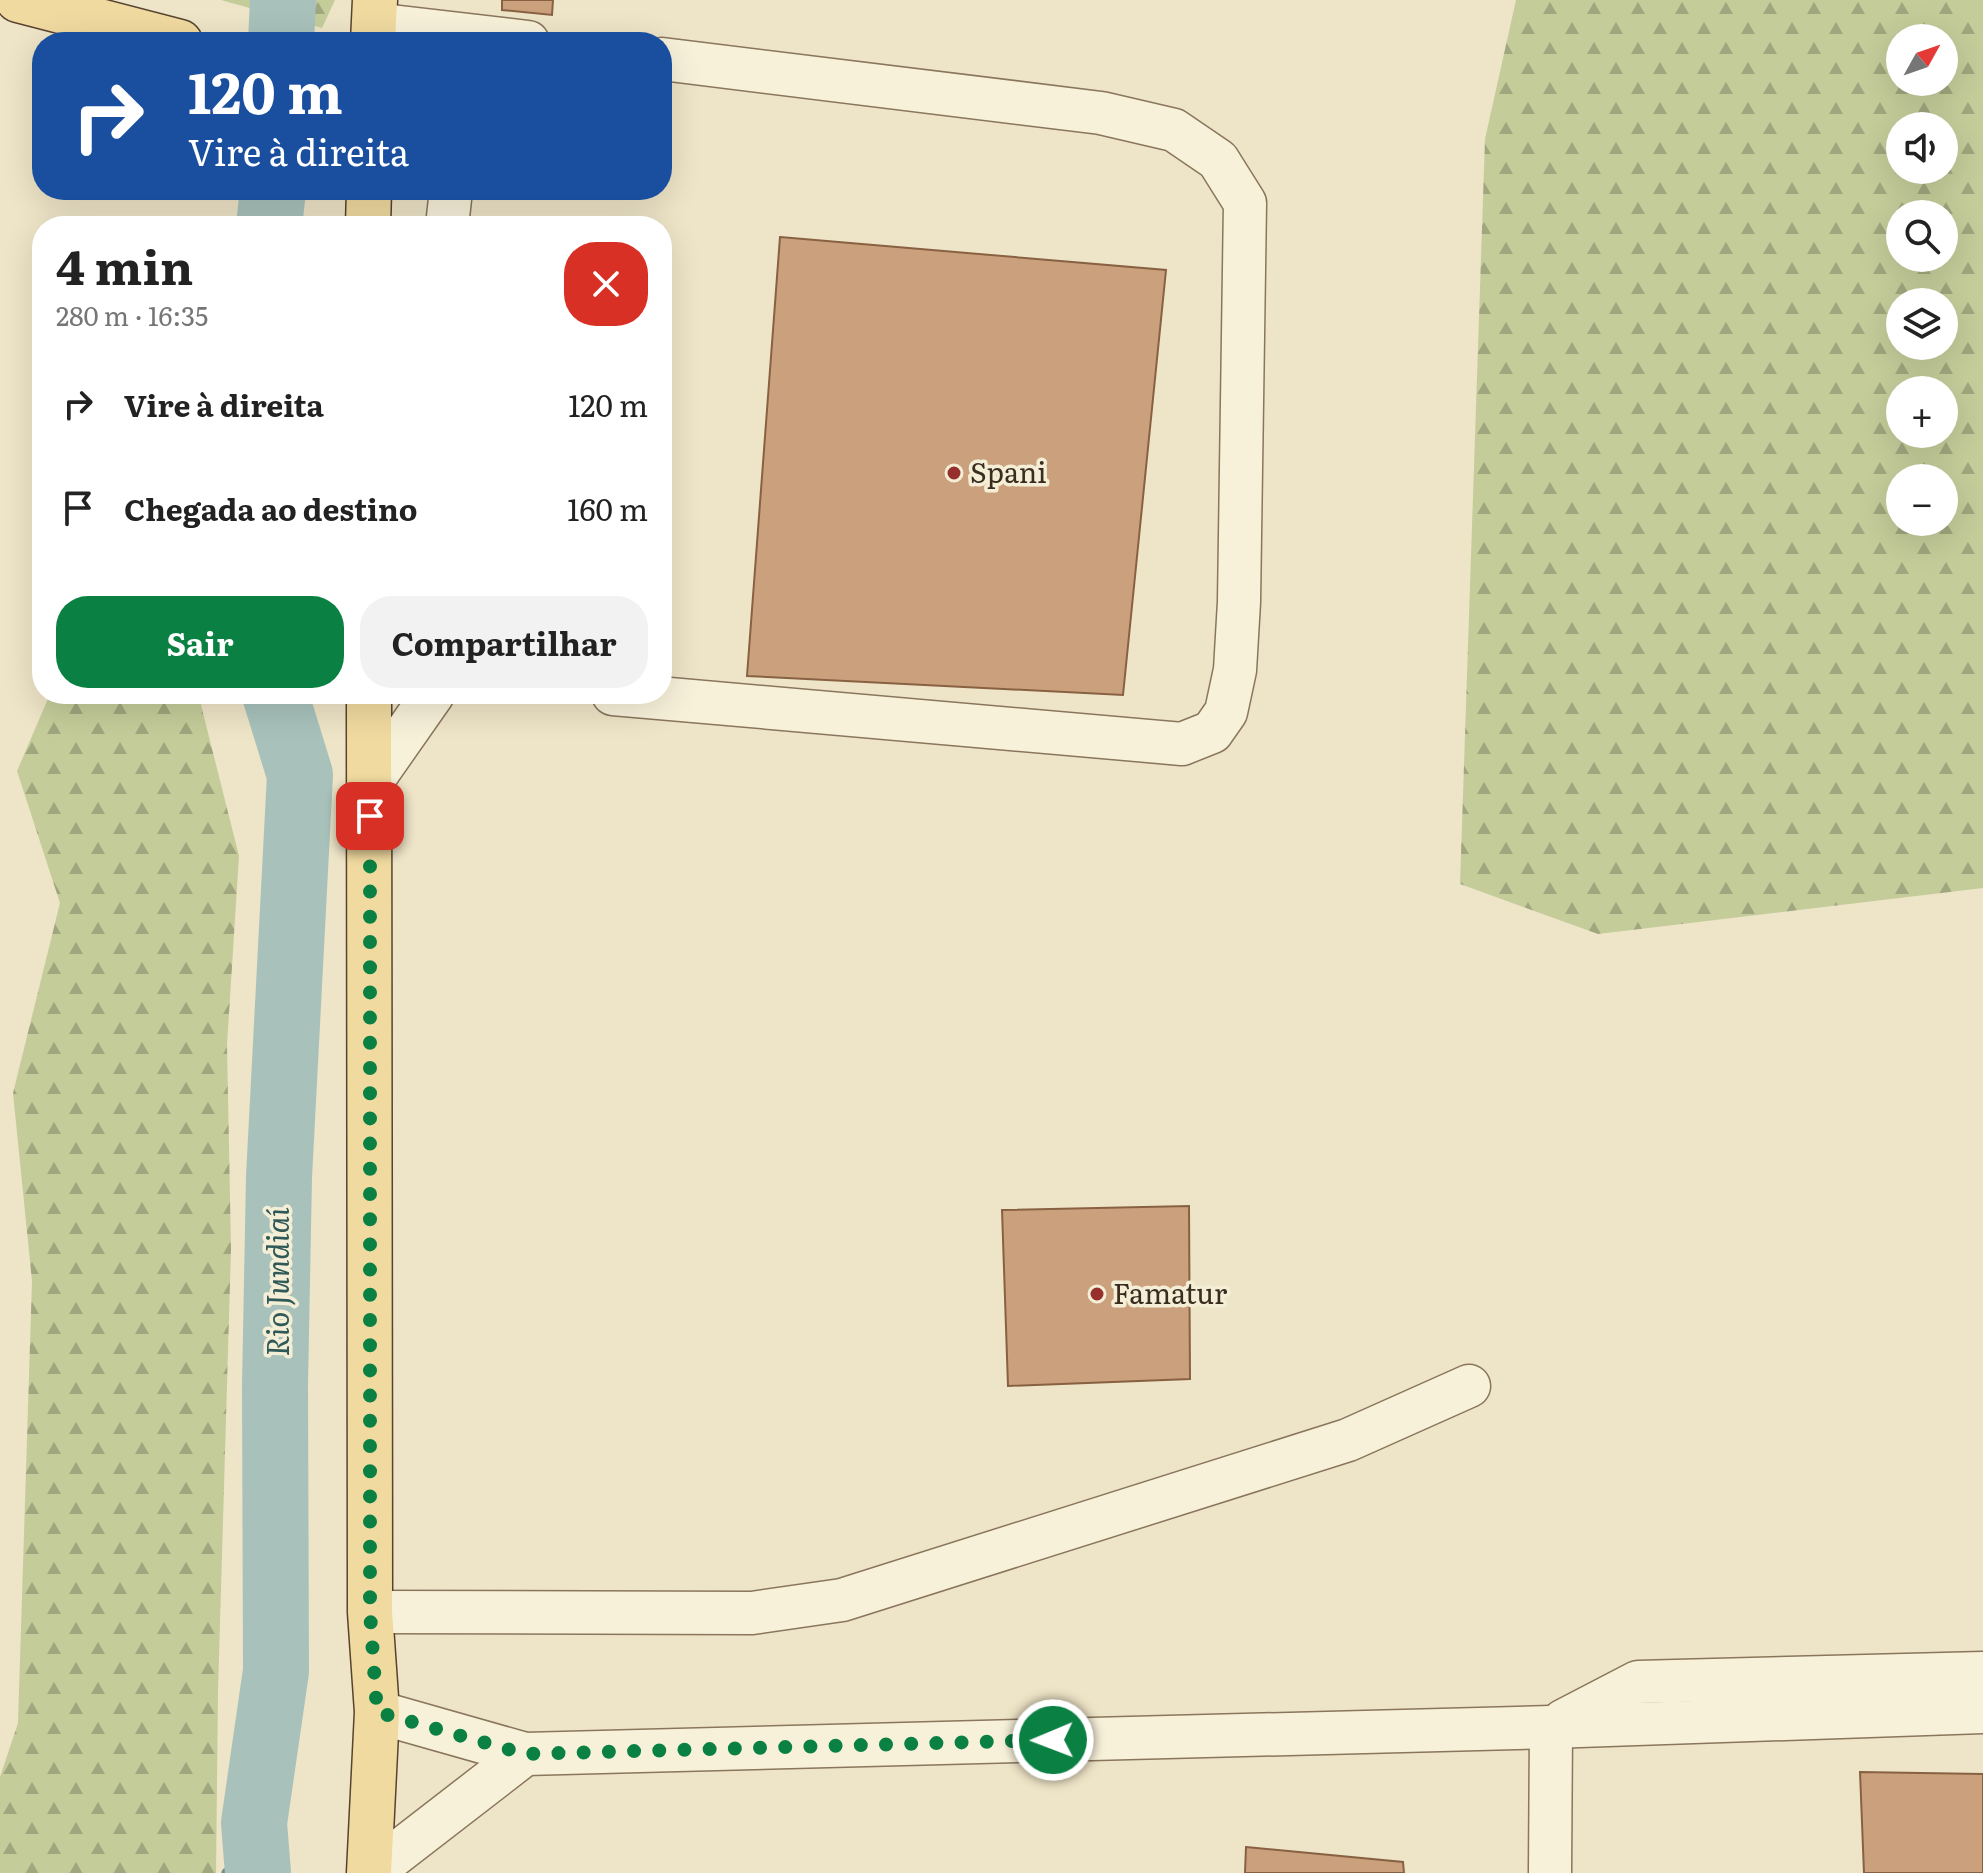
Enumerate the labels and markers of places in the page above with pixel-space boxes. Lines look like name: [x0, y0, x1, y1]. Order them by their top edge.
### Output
place label: Spani: [970, 450, 1047, 492]
marker: Spani: [945, 464, 963, 482]
pin: [336, 782, 404, 850]
place label: Famatur: [1113, 1271, 1228, 1313]
marker: Famatur: [1088, 1285, 1106, 1303]

